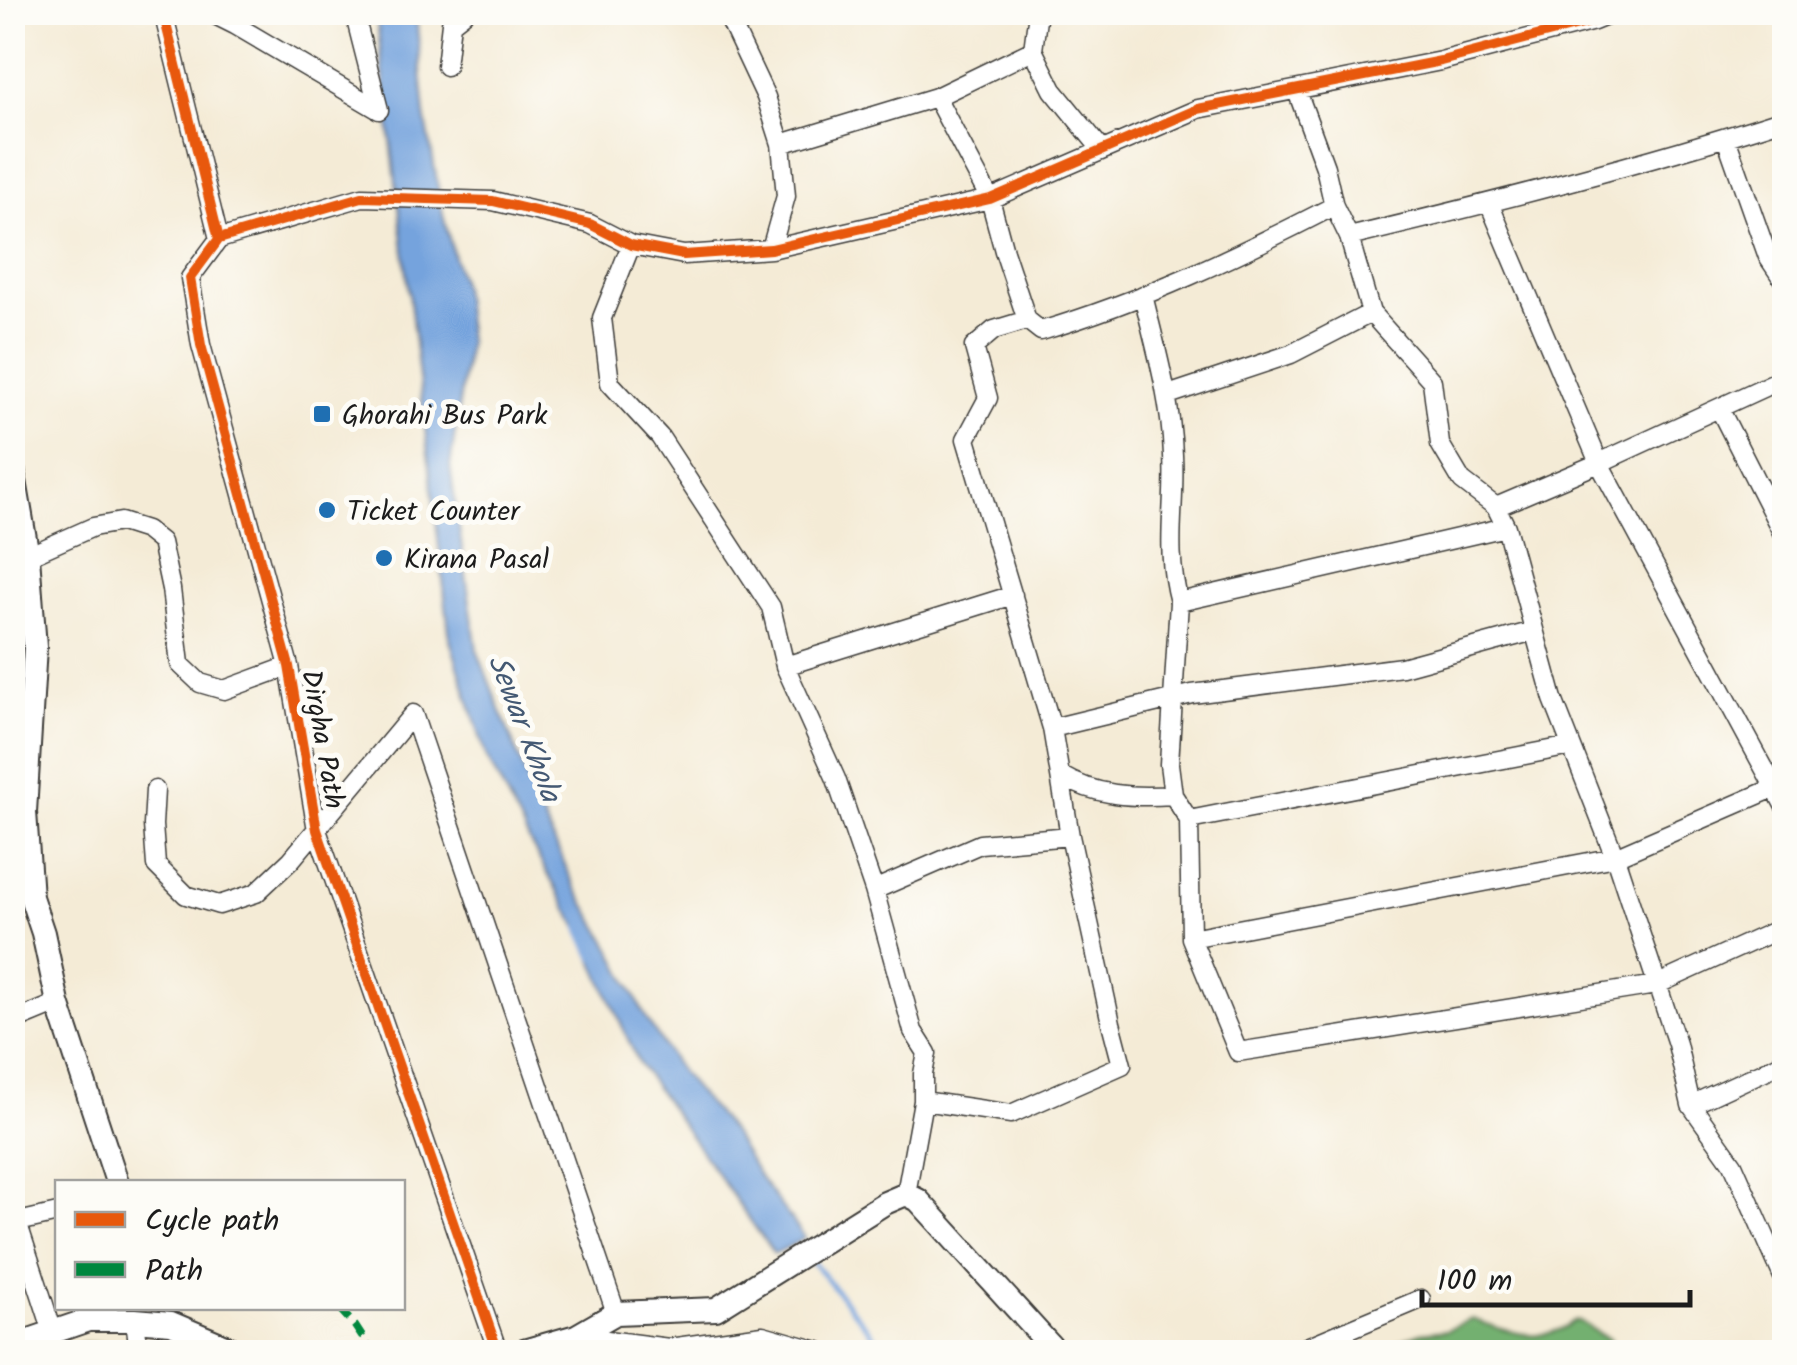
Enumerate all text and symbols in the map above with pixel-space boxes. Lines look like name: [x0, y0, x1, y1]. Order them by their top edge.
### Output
place label: Ghorahi Bus Park: [342, 394, 548, 439]
marker: Ghorahi Bus Park: [311, 403, 333, 425]
place label: Ticket Counter: [347, 490, 521, 535]
marker: Ticket Counter: [316, 499, 338, 521]
place label: Kirana Pasal: [404, 538, 549, 583]
marker: Kirana Pasal: [373, 547, 395, 569]
water label: Sewar Khola: [473, 648, 574, 811]
street label: Dirgha Path: [287, 666, 356, 813]
legend: [55, 1180, 405, 1310]
text: Cycle path: [145, 1198, 279, 1246]
scale bar: [1422, 1245, 1690, 1307]
text: Path: [145, 1248, 203, 1296]
text: 100 m: [1437, 1258, 1512, 1306]

